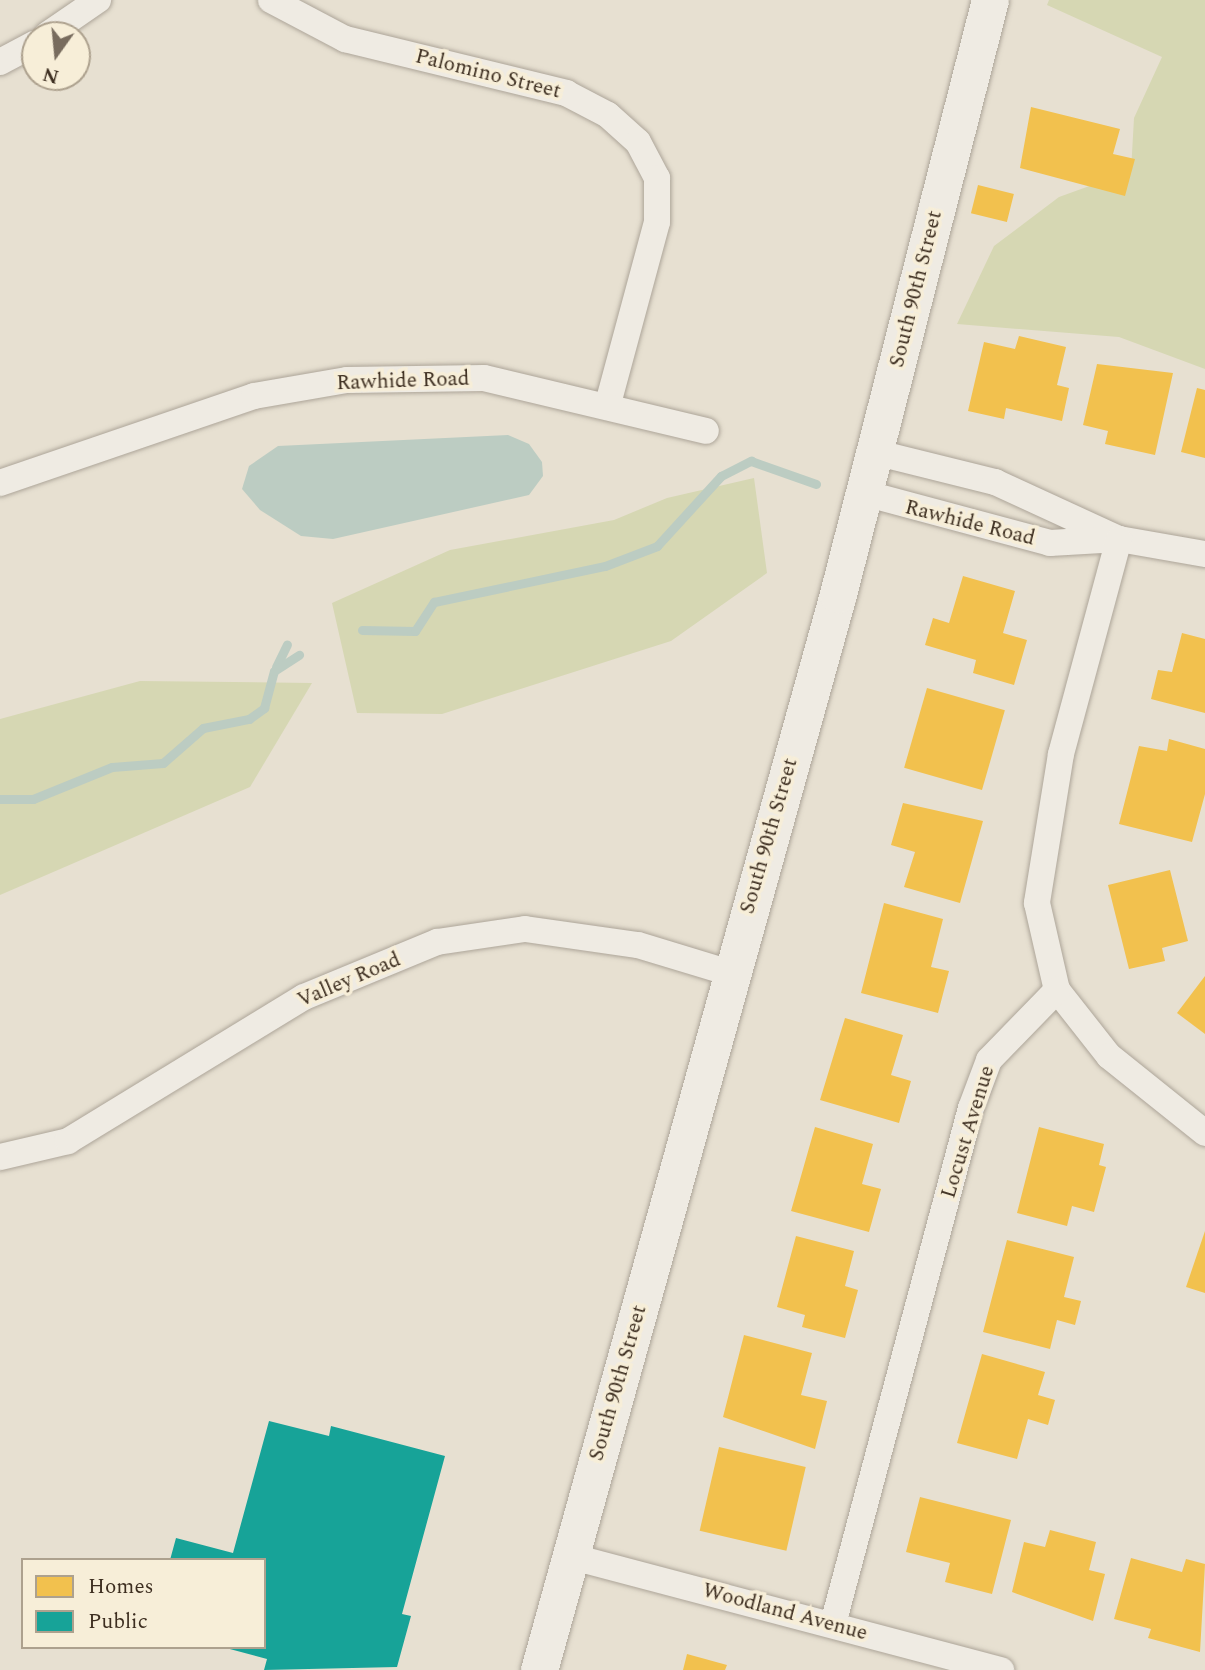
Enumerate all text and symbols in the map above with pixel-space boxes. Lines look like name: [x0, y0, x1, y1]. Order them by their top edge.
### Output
north arrow: [21, 21, 91, 91]
street label: Palomino Street: [413, 44, 563, 104]
text: N: [40, 59, 62, 91]
street label: South 90th Street: [884, 208, 948, 370]
street label: Rawhide Road: [336, 366, 470, 396]
street label: Rawhide Road: [902, 495, 1038, 551]
street label: South 90th Street: [735, 755, 803, 917]
street label: Valley Road: [294, 947, 404, 1013]
street label: Locust Avenue: [936, 1063, 1000, 1201]
street label: South 90th Street: [584, 1302, 652, 1464]
legend: [21, 1558, 266, 1649]
text: Homes: [88, 1571, 154, 1603]
street label: Woodland Avenue: [700, 1578, 870, 1646]
text: Public: [88, 1606, 148, 1638]

